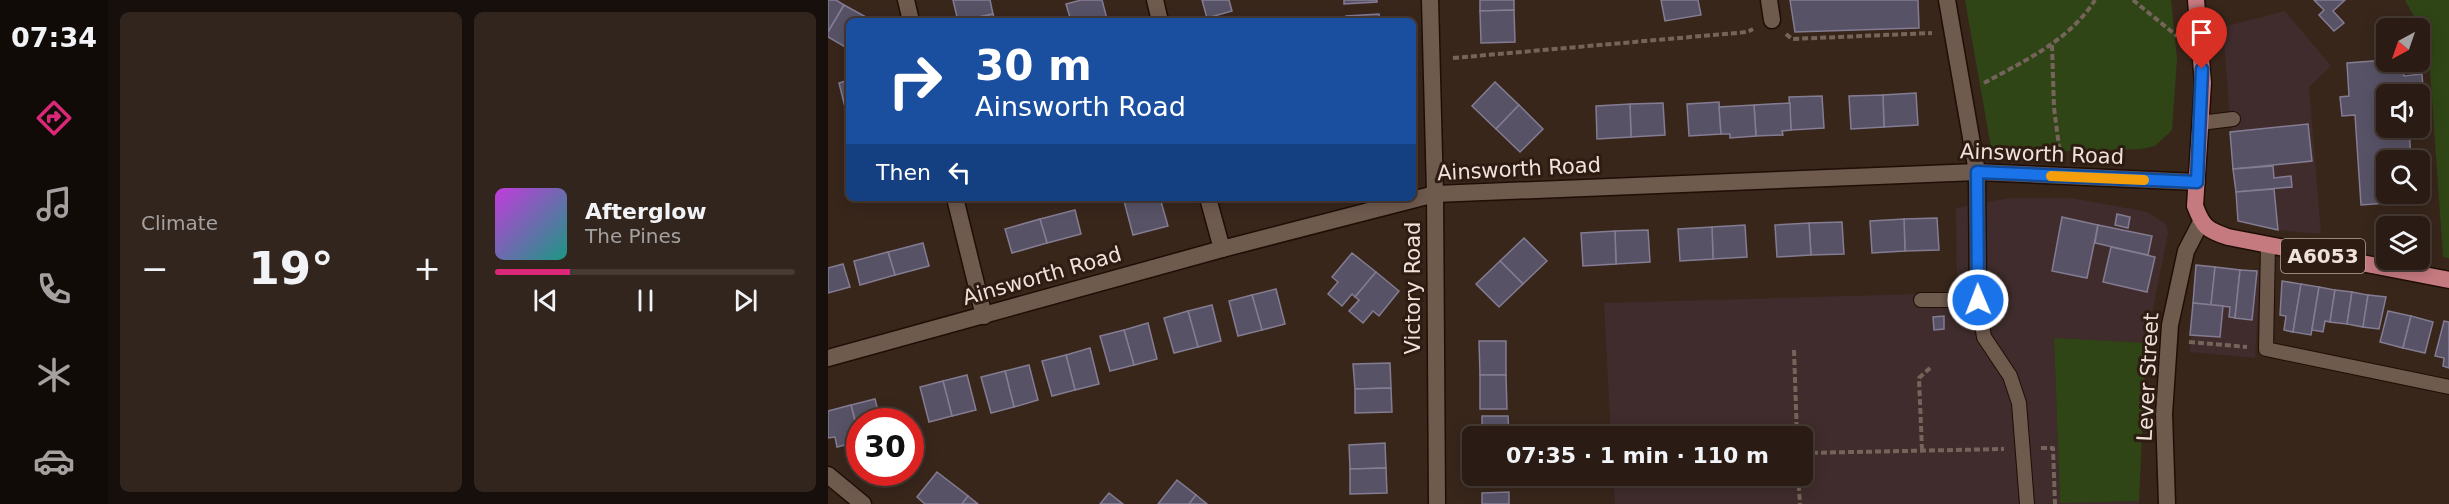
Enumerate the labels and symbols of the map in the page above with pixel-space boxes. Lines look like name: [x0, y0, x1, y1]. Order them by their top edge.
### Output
pin: [2176, 7, 2227, 69]
north arrow: [2376, 18, 2430, 72]
street label: Ainsworth Road: [1960, 139, 2124, 169]
street label: Ainsworth Road: [1436, 153, 1602, 185]
street label: Victory Road: [1401, 222, 1425, 354]
road number: A6053: [2281, 239, 2365, 273]
street label: Ainsworth Road: [960, 242, 1124, 310]
position arrow: [1946, 268, 2010, 332]
street label: Lever Street: [2133, 312, 2163, 442]
speed limit sign: 30: [846, 408, 924, 486]

